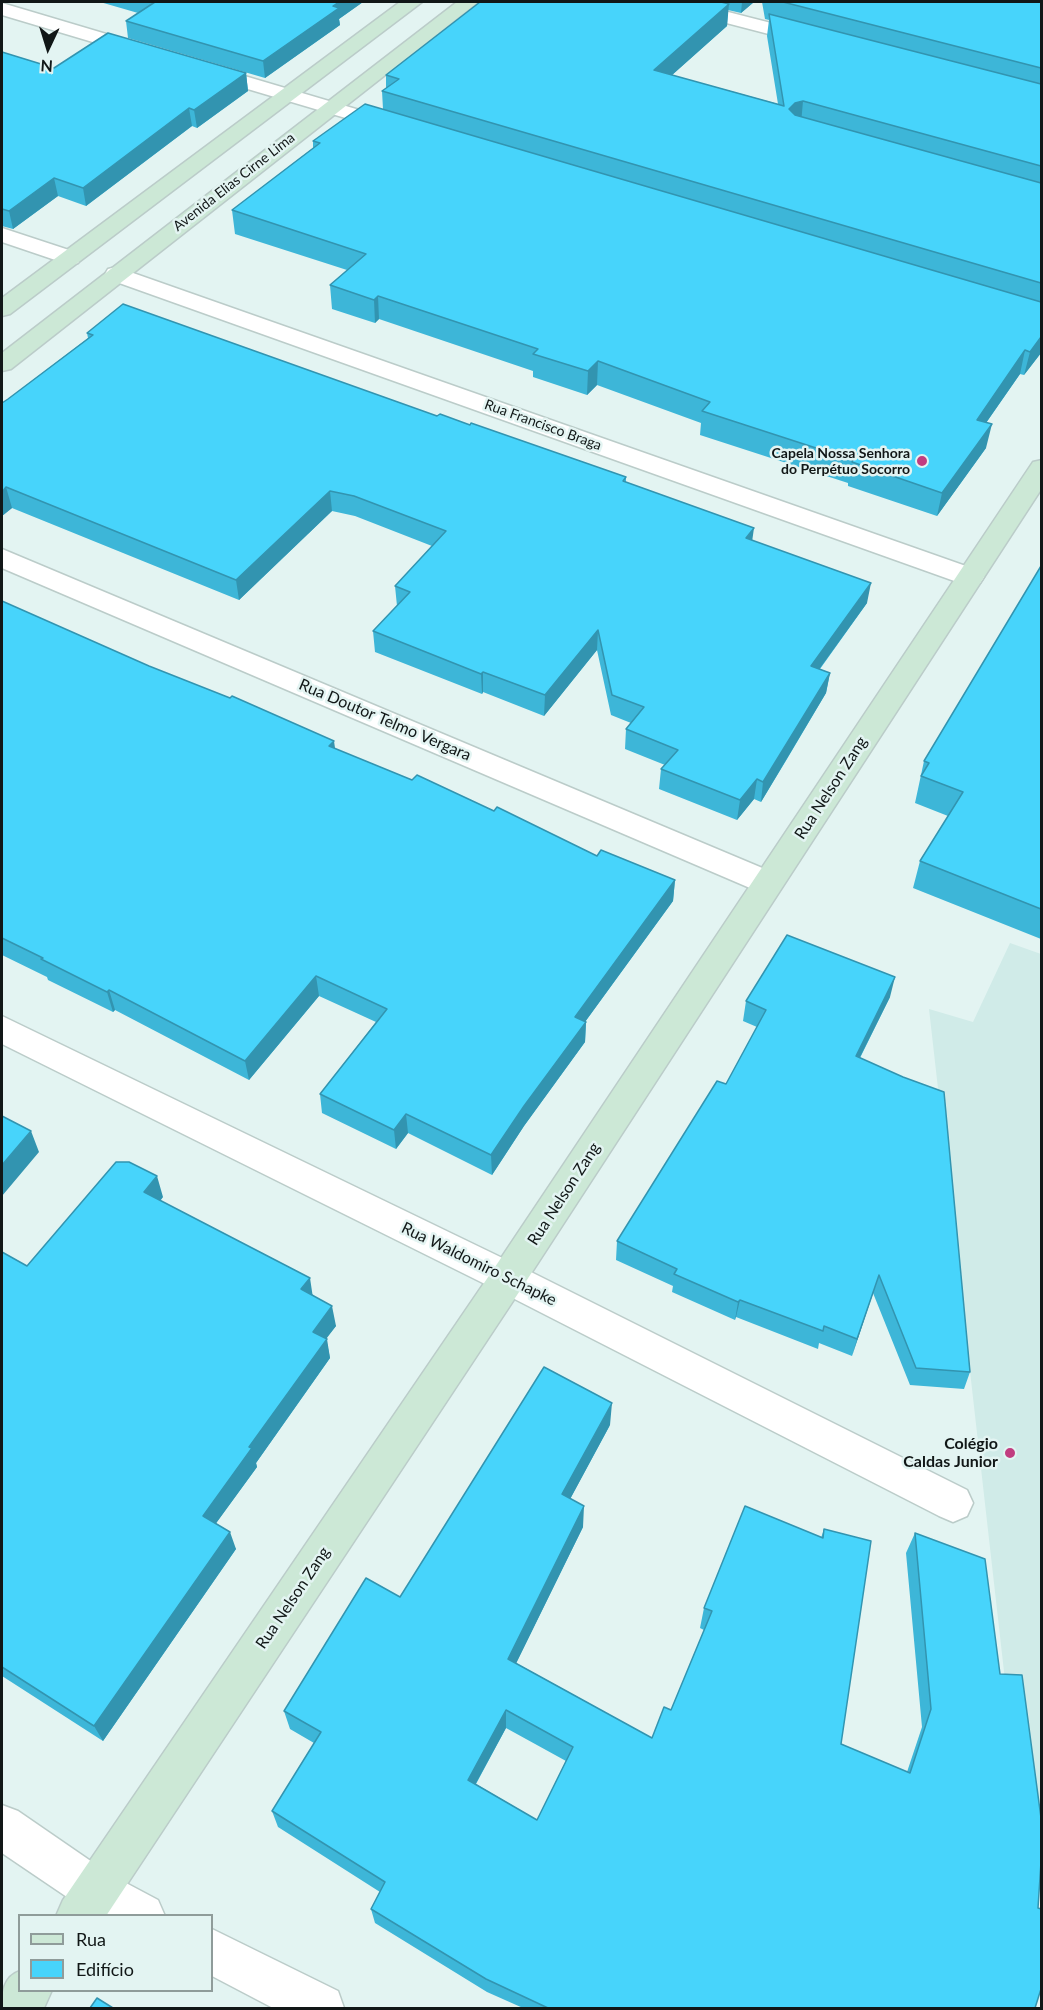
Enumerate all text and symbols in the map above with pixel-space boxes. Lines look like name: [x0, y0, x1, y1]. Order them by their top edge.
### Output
north arrow: [18, 18, 78, 78]
text: N: [40, 57, 54, 76]
street label: Avenida Elias Cirne Lima: [170, 129, 298, 235]
street label: Rua Francisco Braga: [482, 396, 604, 454]
place label: Capela Nossa Senhora do Perpétuo Socorro: [772, 445, 910, 478]
marker: Capela Nossa Senhora do Perpétuo Socorro: [915, 454, 929, 468]
street label: Rua Doutor Telmo Vergara: [296, 675, 474, 765]
street label: Rua Nelson Zang: [791, 733, 871, 843]
street label: Rua Nelson Zang: [524, 1139, 604, 1249]
street label: Rua Waldomiro Schapke: [398, 1218, 560, 1310]
place label: Colégio Caldas Junior: [903, 1434, 998, 1472]
marker: Colégio Caldas Junior: [1003, 1446, 1017, 1460]
street label: Rua Nelson Zang: [252, 1543, 334, 1653]
legend: [18, 1914, 213, 1992]
text: Rua: [76, 1928, 106, 1950]
text: Edifício: [76, 1958, 134, 1980]

